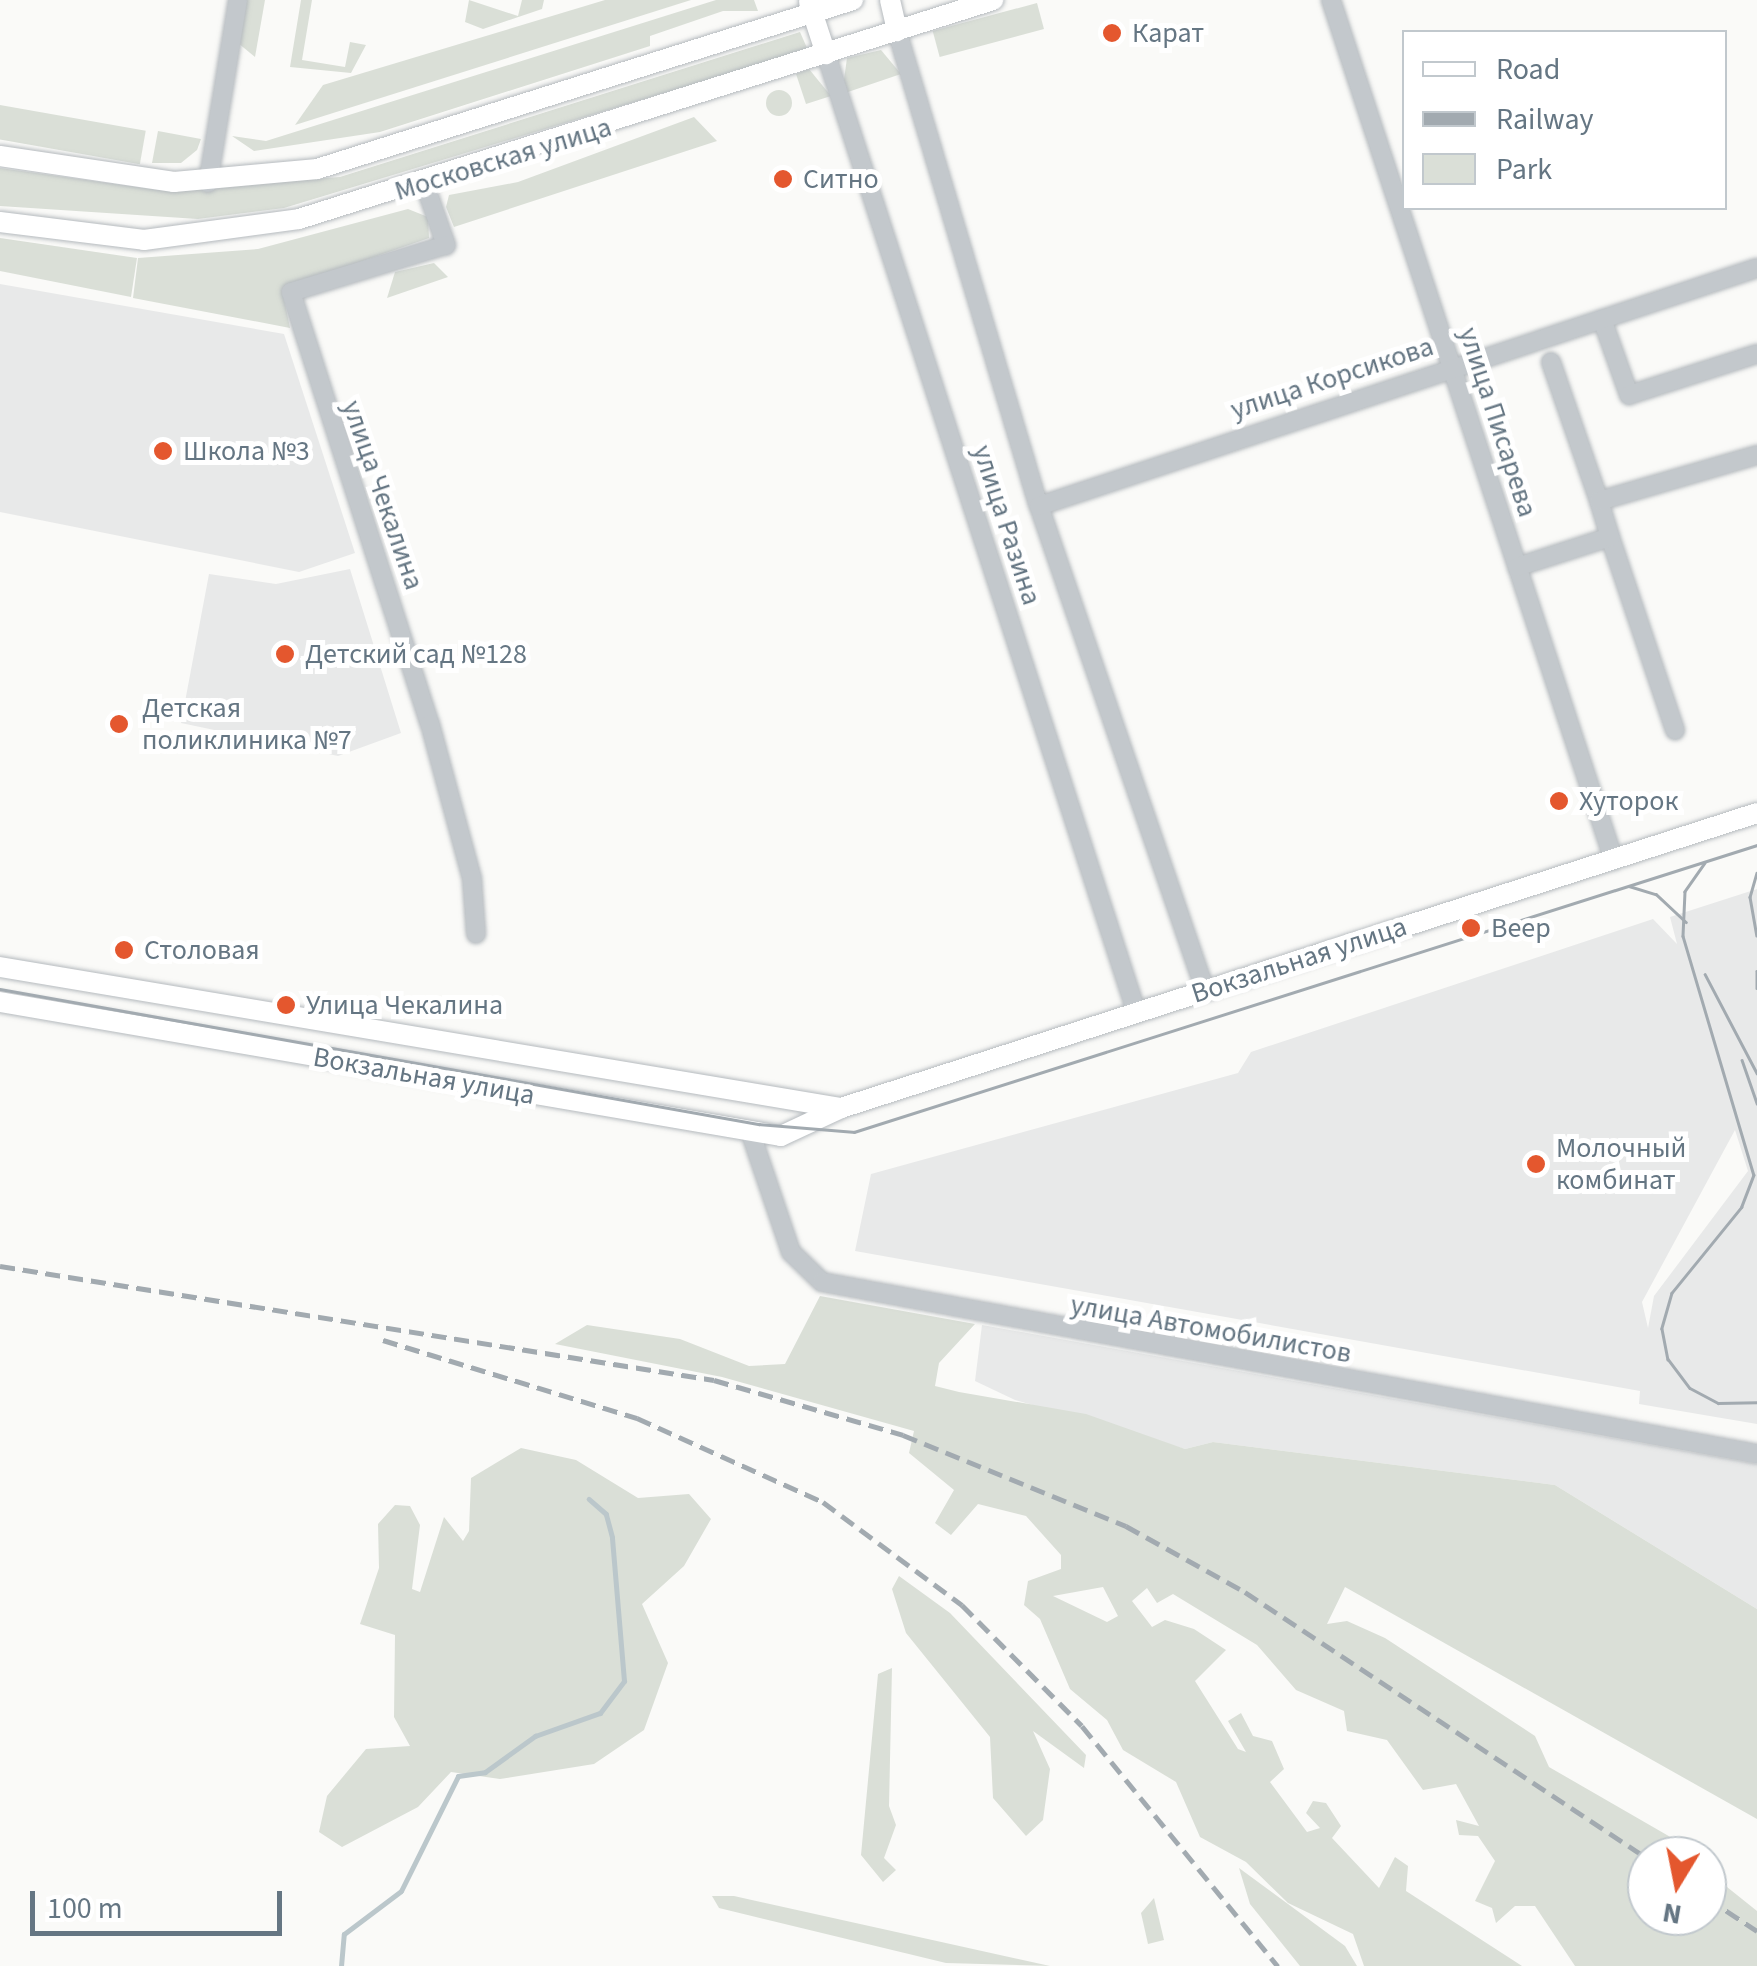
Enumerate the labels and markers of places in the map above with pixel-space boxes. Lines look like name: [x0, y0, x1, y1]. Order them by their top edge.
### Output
place label: Карат: [1132, 16, 1204, 50]
marker: Карат: [1101, 22, 1123, 44]
place label: Ситно: [803, 162, 879, 196]
marker: Ситно: [772, 168, 794, 190]
place label: Школа №3: [183, 434, 310, 468]
marker: Школа №3: [152, 440, 174, 462]
place label: Детский сад №128: [305, 637, 527, 671]
marker: Детский сад №128: [274, 643, 296, 665]
place label: Детская поликлиника №7: [142, 691, 352, 757]
marker: Детская поликлиника №7: [106, 711, 132, 737]
place label: Хуторок: [1579, 784, 1678, 818]
marker: Хуторок: [1548, 790, 1570, 812]
place label: Веер: [1491, 911, 1551, 945]
marker: Веер: [1460, 917, 1482, 939]
place label: Столовая: [144, 933, 260, 967]
marker: Столовая: [113, 939, 135, 961]
place label: Улица Чекалина: [306, 988, 503, 1022]
marker: Улица Чекалина: [275, 994, 297, 1016]
place label: Молочный комбинат: [1556, 1131, 1686, 1197]
marker: Молочный комбинат: [1525, 1153, 1547, 1175]

